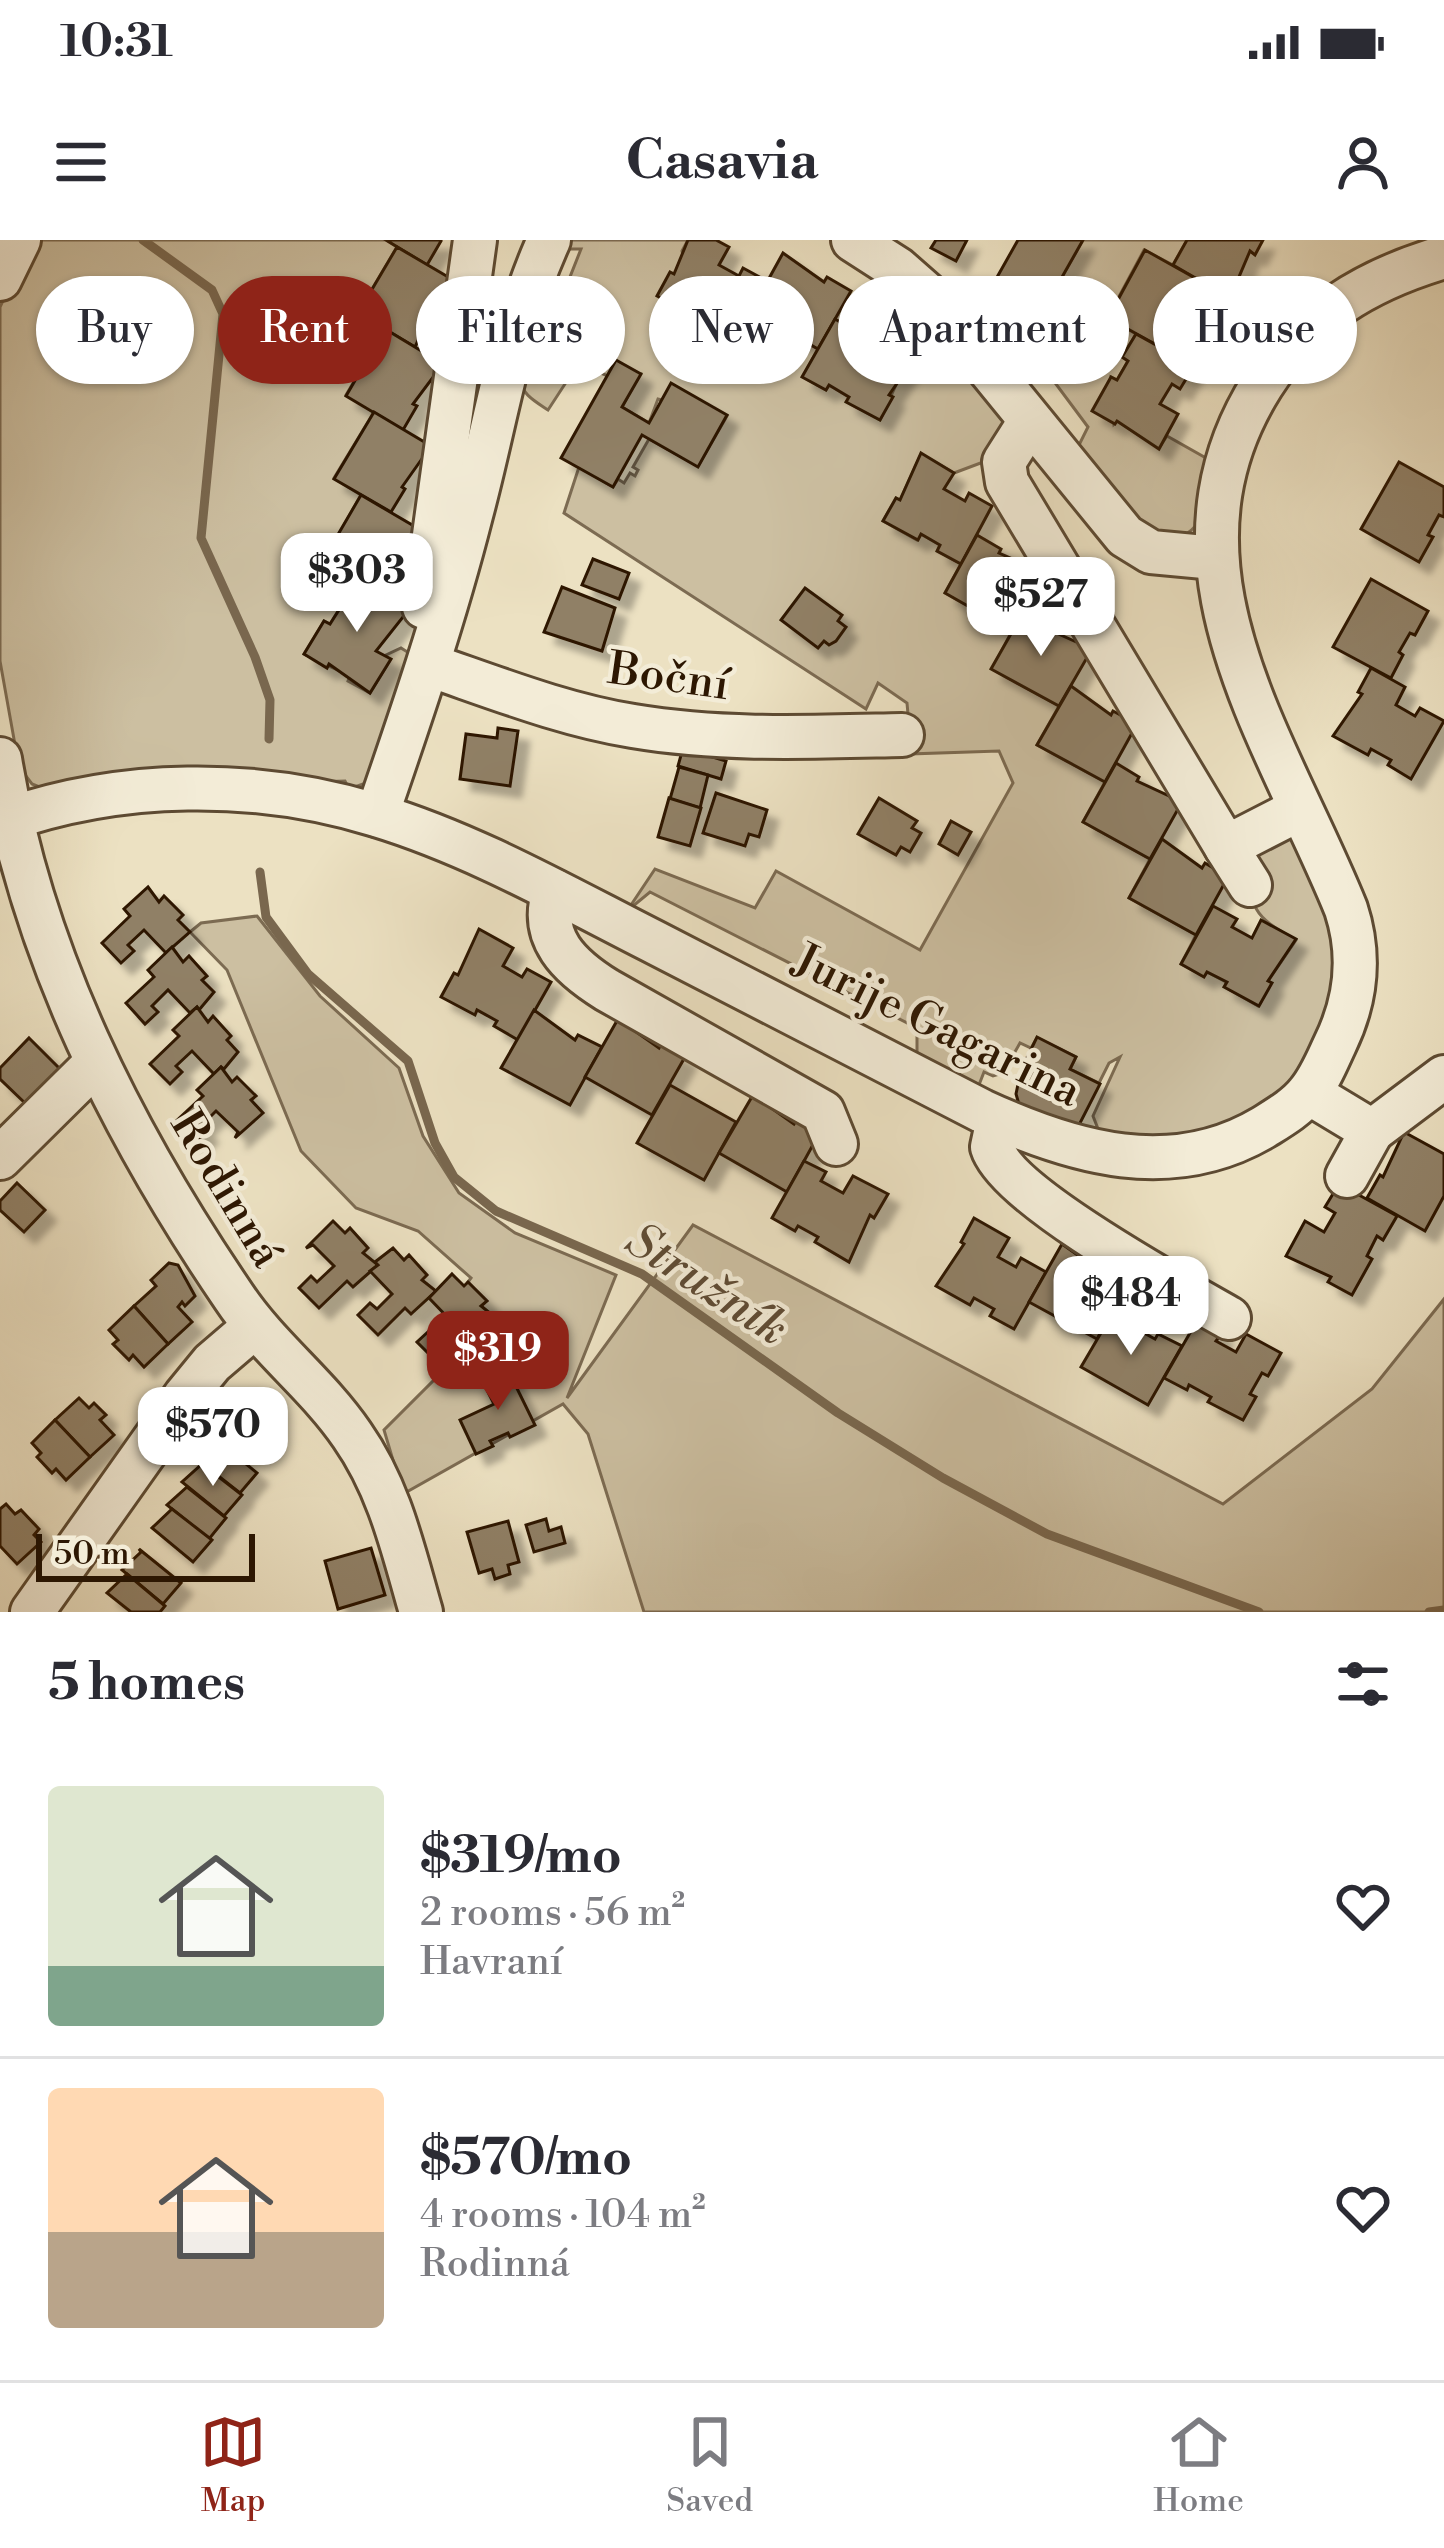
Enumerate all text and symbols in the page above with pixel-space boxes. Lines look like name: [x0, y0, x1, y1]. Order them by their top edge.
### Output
text: 10:31: [60, 14, 173, 71]
text: Casavia: [626, 128, 818, 196]
icon: menu: [48, 129, 114, 195]
icon: person: [1330, 129, 1396, 195]
chip: Buy: [36, 276, 194, 384]
chip: Rent: [218, 276, 392, 384]
chip: Filters: [416, 276, 625, 384]
chip: New: [649, 276, 814, 384]
chip: Apartment: [838, 276, 1129, 384]
chip: House: [1153, 276, 1357, 384]
pin: $303: [286, 533, 428, 635]
text: $303: [308, 547, 406, 596]
pin: $527: [970, 557, 1112, 659]
text: $527: [994, 571, 1088, 620]
street label: Boční: [604, 641, 735, 714]
street label: Jurije Gagarina: [782, 931, 1090, 1121]
street label: Rodinná: [157, 1101, 295, 1278]
water label: Stružník: [614, 1211, 799, 1360]
pin: $484: [1060, 1256, 1202, 1358]
text: $484: [1081, 1270, 1181, 1319]
pin: $319: [427, 1311, 569, 1413]
text: $319: [454, 1325, 542, 1374]
pin: $570: [142, 1387, 284, 1489]
text: $570: [165, 1401, 261, 1450]
scale bar: [36, 1528, 255, 1581]
text: 50 m: [54, 1534, 130, 1575]
icon: filters: [1330, 1651, 1396, 1717]
text: 5 homes: [48, 1652, 245, 1716]
text: $319/mo: [420, 1825, 622, 1889]
icon: home: [144, 1834, 288, 1978]
icon: heart: [1330, 1873, 1396, 1939]
text: 2 rooms · 56 m²: [420, 1889, 685, 1938]
text: Havraní: [420, 1938, 563, 1987]
text: $570/mo: [420, 2127, 632, 2191]
icon: home: [144, 2136, 288, 2280]
icon: heart: [1330, 2175, 1396, 2241]
text: 4 rooms · 104 m²: [420, 2191, 706, 2240]
text: Rodinná: [420, 2240, 570, 2289]
tab: Map: [200, 2409, 266, 2522]
tab: Saved: [666, 2409, 753, 2522]
tab: Home: [1153, 2409, 1244, 2522]

